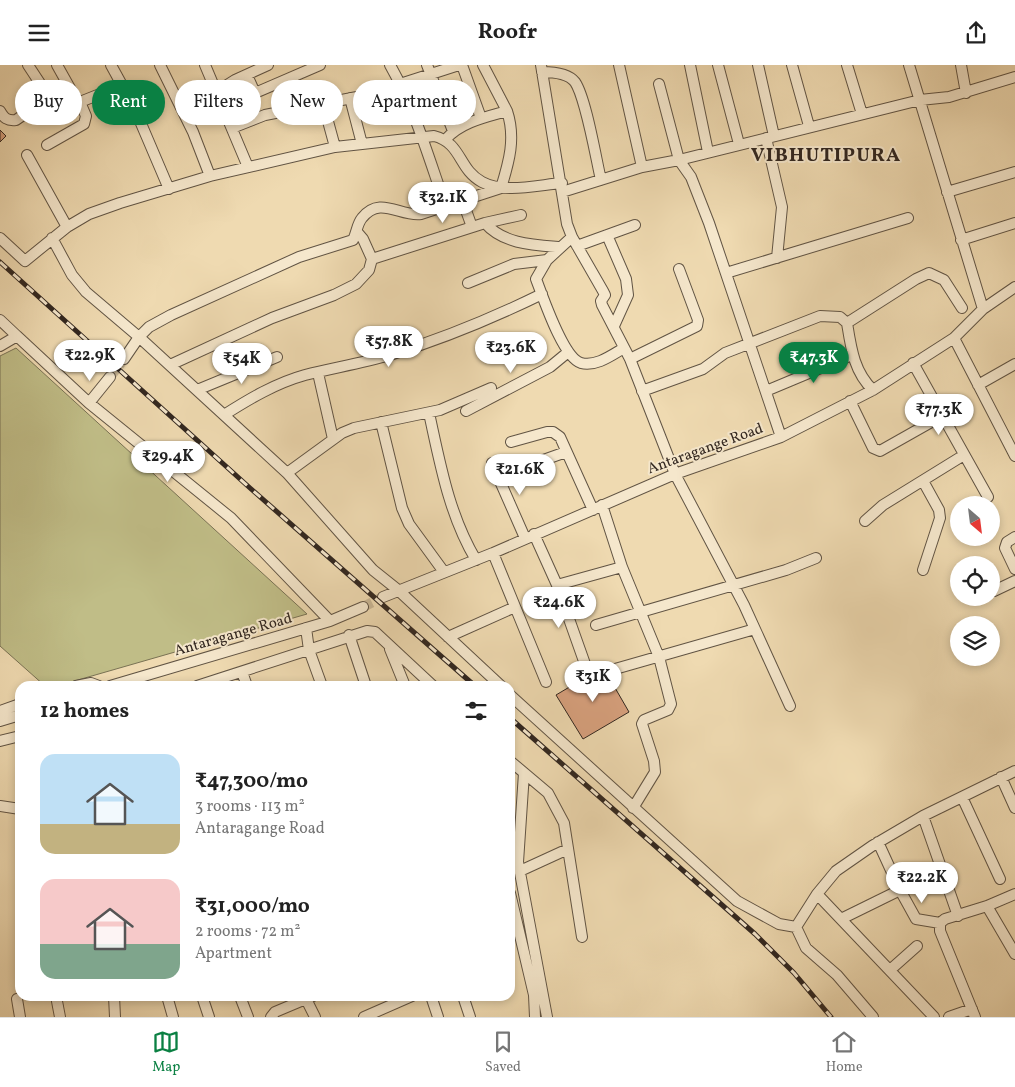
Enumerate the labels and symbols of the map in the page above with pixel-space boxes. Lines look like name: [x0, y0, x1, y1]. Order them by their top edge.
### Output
district label: VIBHUTIPURA: [751, 142, 901, 170]
pin: ₹32.1K: [402, 181, 484, 224]
pin: ₹57.8K: [348, 325, 430, 368]
pin: ₹23.6K: [470, 331, 552, 374]
pin: ₹22.9K: [49, 339, 131, 382]
pin: ₹47.3K: [773, 341, 855, 384]
pin: ₹54K: [212, 343, 272, 385]
pin: ₹77.3K: [898, 393, 980, 436]
street label: Antaragange Road: [645, 419, 766, 480]
pin: ₹29.4K: [127, 441, 209, 483]
pin: ₹21.6K: [479, 453, 561, 496]
north arrow: [950, 496, 1000, 546]
pin: ₹24.6K: [518, 587, 600, 629]
street label: Antaragange Road: [172, 609, 295, 662]
pin: ₹31K: [563, 661, 623, 703]
pin: ₹22.2K: [881, 861, 963, 904]

